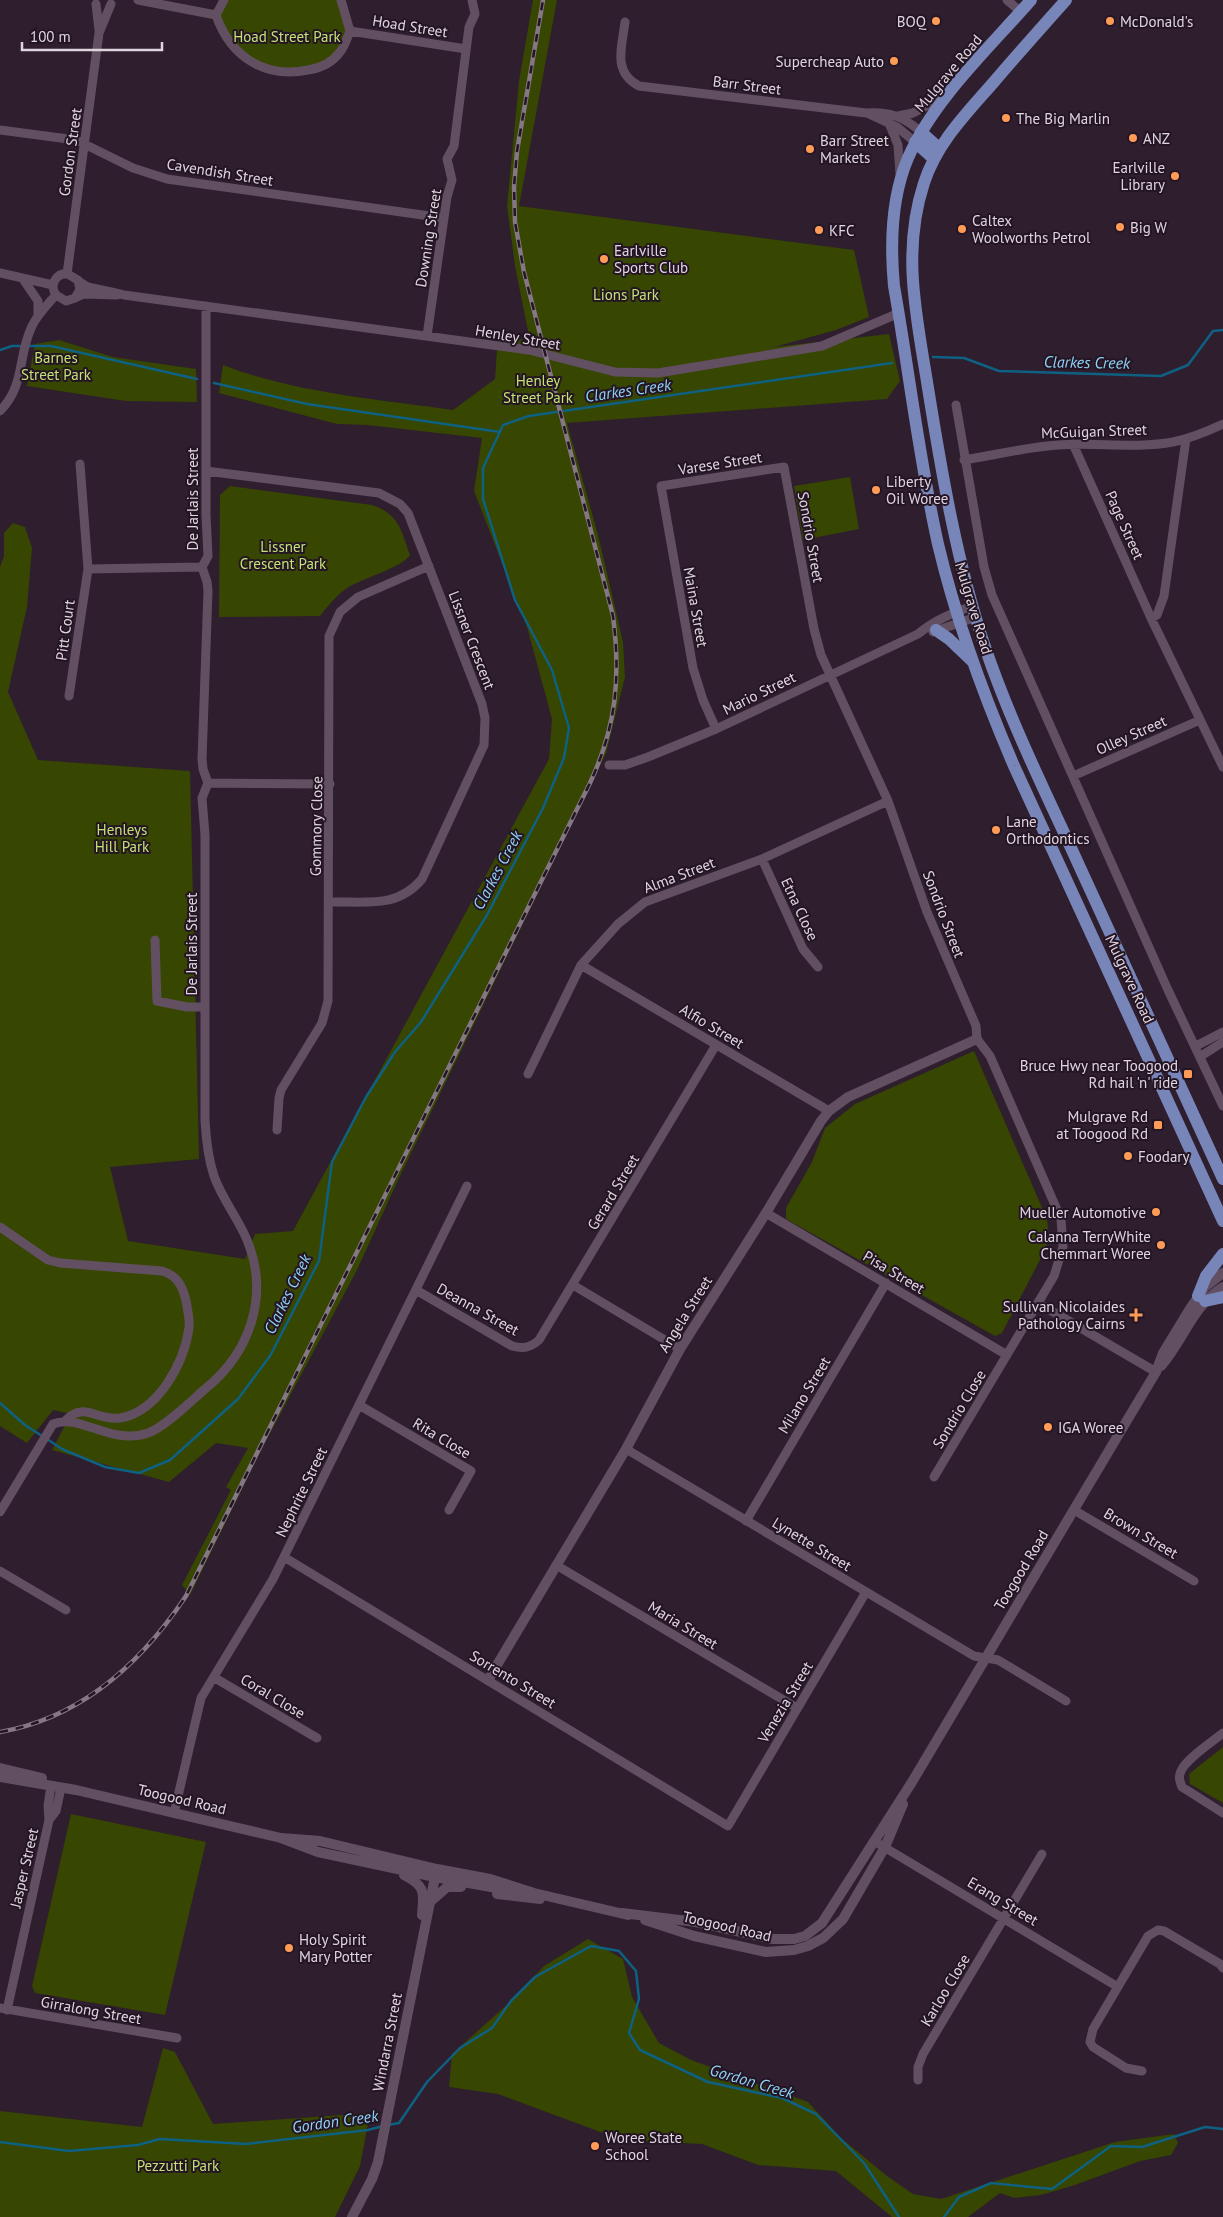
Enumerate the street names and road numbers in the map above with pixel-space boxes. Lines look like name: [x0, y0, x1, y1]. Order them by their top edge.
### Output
street label: Hoad Street: [371, 11, 449, 41]
street label: Mulgrave Road: [910, 30, 986, 116]
street label: Barr Street: [712, 71, 782, 99]
street label: Gordon Street: [54, 107, 86, 197]
street label: Cavendish Street: [165, 154, 275, 190]
street label: Downing Street: [411, 187, 445, 289]
street label: Henley Street: [474, 320, 562, 354]
street label: McGuigan Street: [1041, 420, 1147, 442]
street label: Varese Street: [676, 447, 763, 479]
street label: De Jarlais Street: [183, 448, 202, 550]
street label: Page Street: [1101, 488, 1149, 562]
street label: Sondrio Street: [794, 490, 828, 584]
street label: Mulgrave Road: [951, 560, 997, 656]
street label: Maina Street: [680, 565, 712, 649]
street label: Lissner Crescent: [444, 588, 500, 692]
street label: Pitt Court: [51, 598, 79, 662]
street label: Mario Street: [719, 667, 799, 719]
street label: Olley Street: [1093, 711, 1169, 759]
street label: Gommory Close: [306, 776, 326, 876]
street label: Alma Street: [641, 853, 717, 897]
street label: Sondrio Street: [919, 868, 969, 960]
street label: Etna Close: [777, 874, 823, 944]
street label: De Jarlais Street: [182, 893, 201, 995]
street label: Mulgrave Road: [1101, 932, 1159, 1026]
street label: Alfio Street: [676, 999, 748, 1053]
street label: Gerard Street: [583, 1151, 643, 1233]
street label: Pisa Street: [860, 1246, 928, 1298]
street label: Angela Street: [654, 1272, 716, 1356]
street label: Deanna Street: [434, 1279, 522, 1339]
street label: Milano Street: [774, 1353, 834, 1437]
street label: Sondrio Close: [928, 1366, 990, 1452]
street label: Rita Close: [410, 1413, 474, 1463]
street label: Nephrite Street: [271, 1444, 331, 1540]
street label: Brown Street: [1100, 1503, 1182, 1563]
street label: Lynette Street: [769, 1513, 855, 1575]
street label: Toogood Road: [990, 1526, 1052, 1614]
street label: Maria Street: [645, 1597, 721, 1653]
street label: Sorrento Street: [466, 1646, 560, 1712]
street label: Venezia Street: [753, 1658, 817, 1747]
street label: Coral Close: [237, 1669, 309, 1723]
street label: Toogood Road: [136, 1780, 228, 1818]
street label: Jasper Street: [5, 1826, 42, 1911]
street label: Erang Street: [964, 1872, 1042, 1930]
street label: Toogood Road: [681, 1907, 773, 1945]
street label: Karloo Close: [916, 1951, 974, 2029]
street label: Windarra Street: [368, 1991, 406, 2093]
street label: Girralong Street: [39, 1992, 143, 2028]

